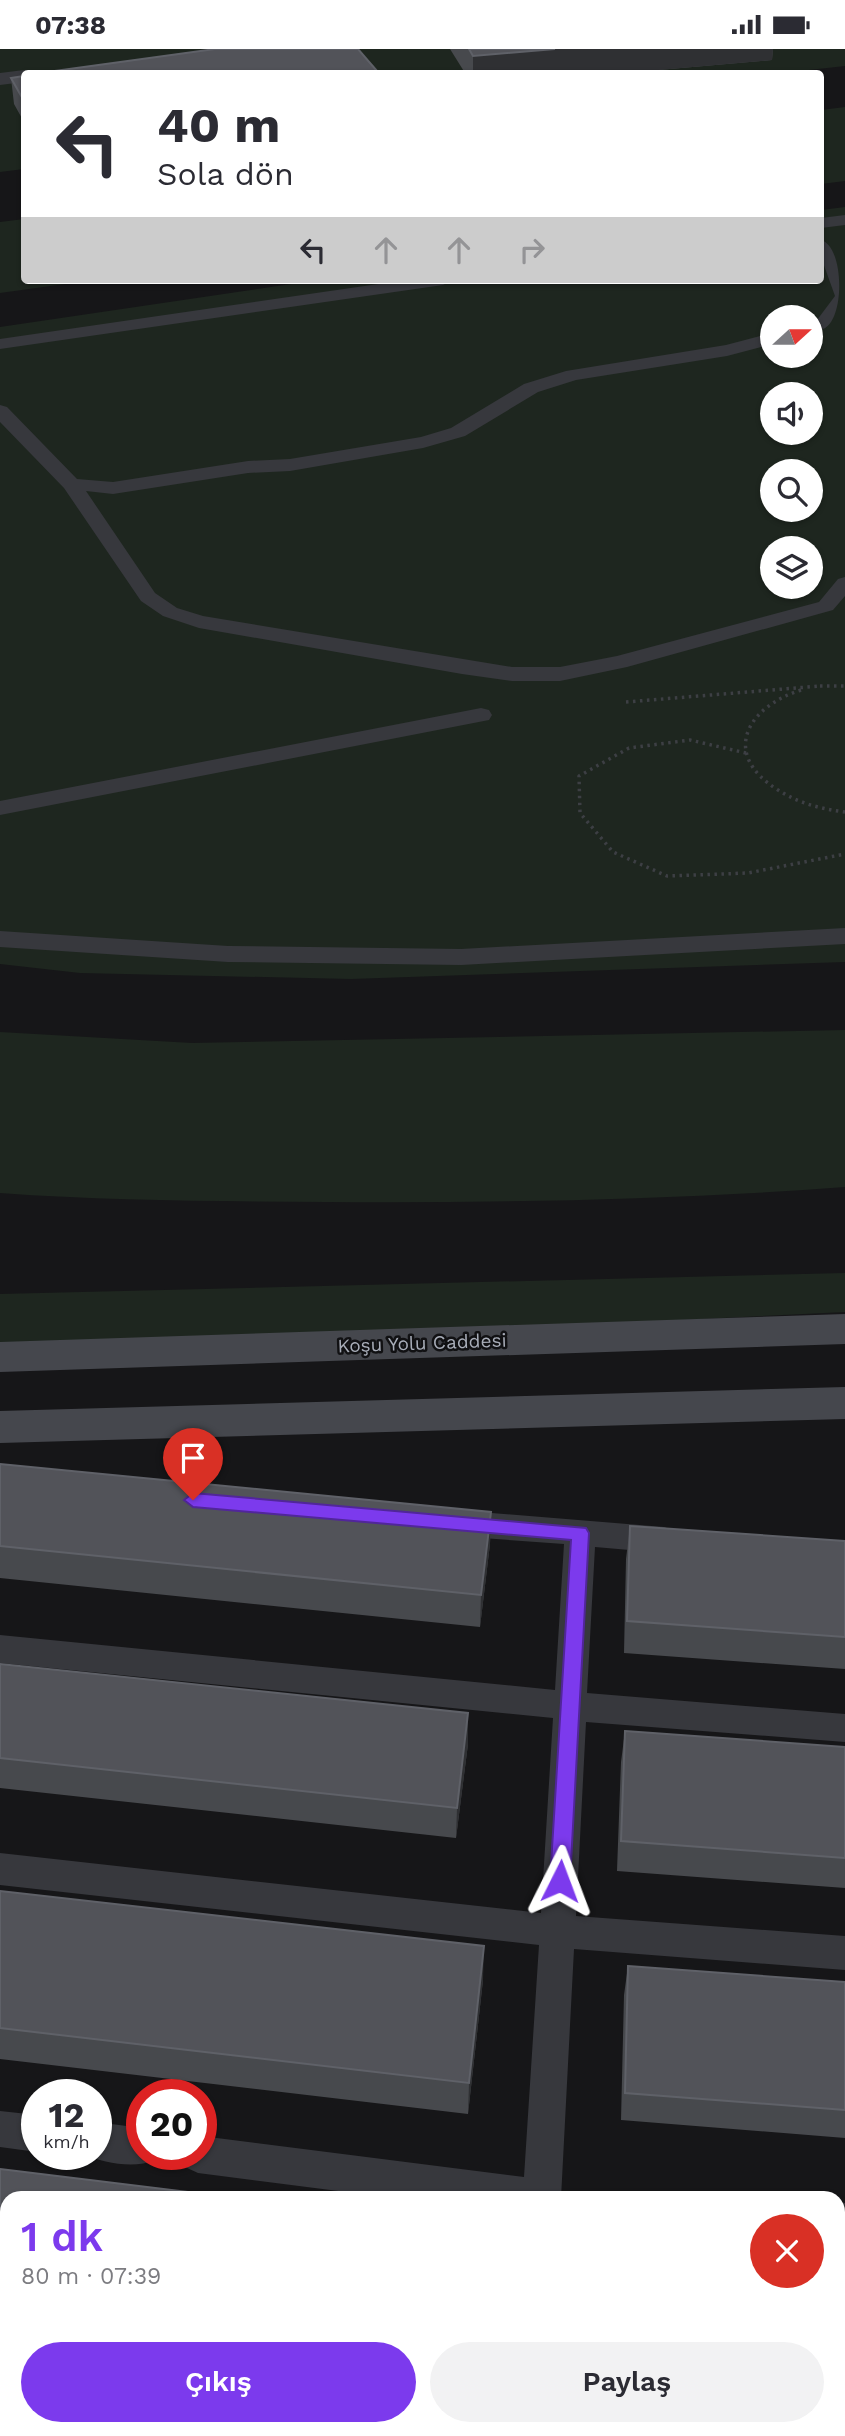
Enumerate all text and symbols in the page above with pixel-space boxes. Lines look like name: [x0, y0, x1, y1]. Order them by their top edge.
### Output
text: 07:38: [35, 10, 106, 40]
text: 40 m: [157, 96, 280, 154]
icon: left: [42, 98, 133, 189]
text: Sola dön: [157, 155, 294, 193]
icon: left: [294, 231, 332, 269]
icon: ahead: [367, 231, 405, 269]
icon: ahead: [440, 231, 478, 269]
icon: right: [513, 231, 551, 269]
north arrow: [760, 305, 822, 367]
map controls: [760, 305, 823, 599]
button: sound: [760, 382, 823, 445]
button: search: [760, 459, 823, 522]
button: layers: [760, 536, 823, 599]
street label: Koşu Yolu Caddesi: [337, 1329, 507, 1357]
pin: [163, 1428, 223, 1500]
icon: arrive: [174, 1439, 212, 1477]
position arrow: [523, 1844, 597, 1918]
speed limit sign: 20: [126, 2079, 217, 2170]
text: 12: [49, 2094, 84, 2136]
text: km/h: [43, 2131, 90, 2152]
text: 1 dk: [21, 2212, 103, 2261]
button: close: [750, 2214, 824, 2288]
text: 80 m · 07:39: [21, 2263, 161, 2290]
button: Çıkış: [21, 2342, 416, 2422]
button: Paylaş: [430, 2342, 824, 2422]

